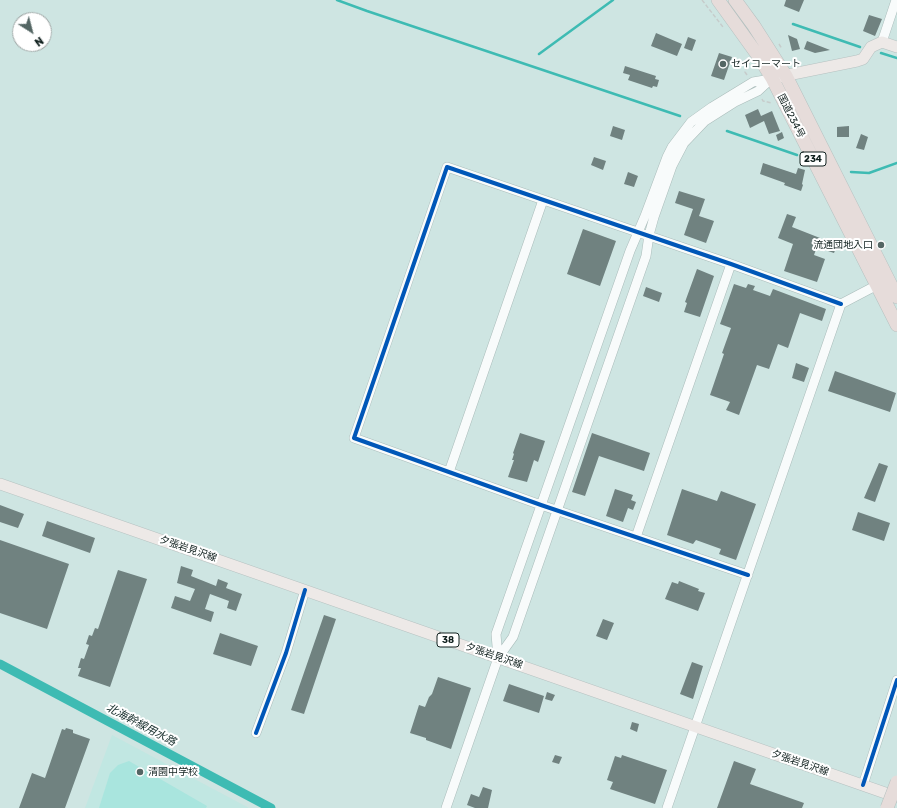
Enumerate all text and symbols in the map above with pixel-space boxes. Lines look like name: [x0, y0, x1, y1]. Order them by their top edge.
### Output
north arrow: [12, 12, 52, 52]
text: N: [32, 34, 46, 49]
place label: セイコーマート: [731, 58, 801, 70]
marker: セイコーマート: [718, 59, 728, 69]
street label: 国道234号: [775, 92, 807, 140]
road number: 234: [800, 152, 826, 166]
place label: 流通団地入口: [813, 239, 873, 251]
marker: 流通団地入口: [876, 240, 886, 250]
street label: 夕張岩見沢線: [158, 534, 218, 564]
road number: 38: [437, 633, 459, 647]
street label: 夕張岩見沢線: [464, 641, 524, 671]
water label: 北海幹線用水路: [104, 701, 178, 749]
street label: 夕張岩見沢線: [770, 748, 830, 778]
place label: 清園中学校: [148, 766, 198, 778]
marker: 清園中学校: [135, 767, 145, 777]

